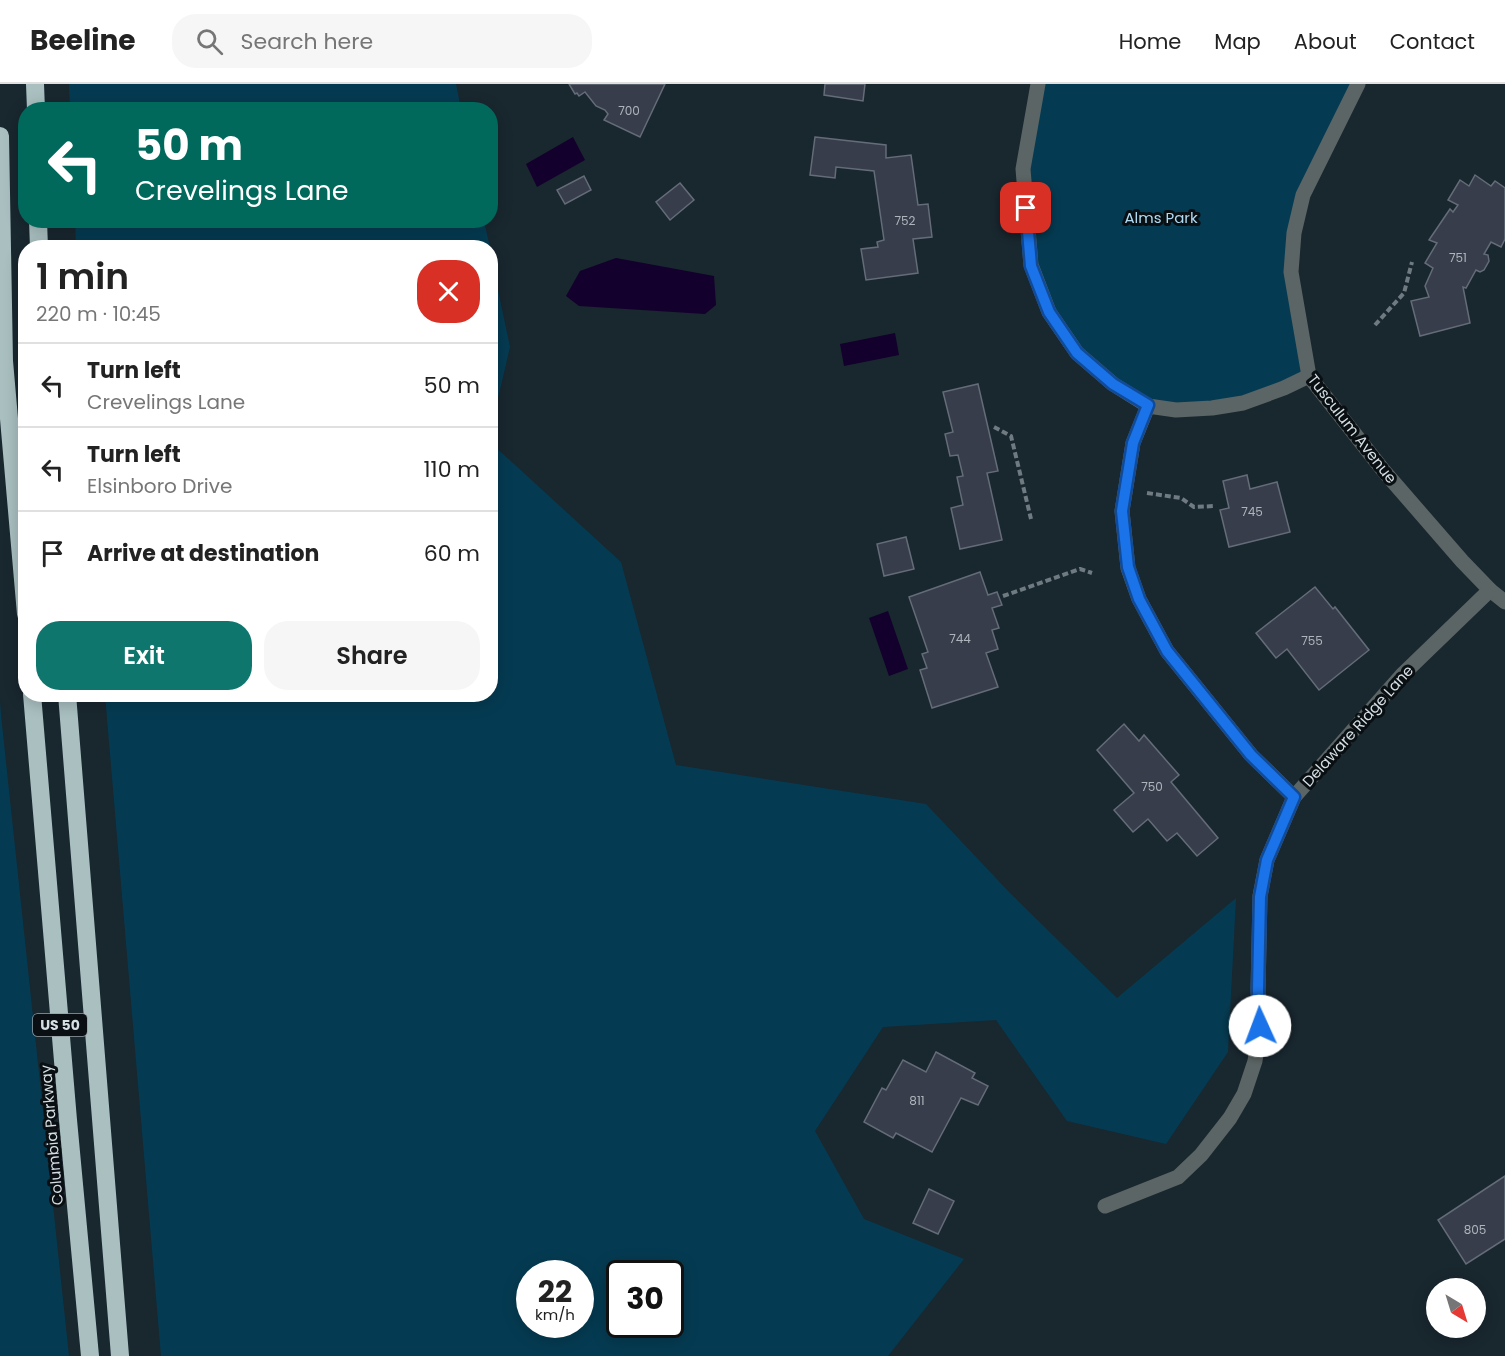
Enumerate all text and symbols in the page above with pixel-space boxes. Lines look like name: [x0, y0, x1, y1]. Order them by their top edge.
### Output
search box: [172, 14, 592, 68]
text: Beeline: [30, 21, 136, 60]
icon: search: [193, 25, 226, 58]
text: Search here: [241, 26, 373, 57]
text: Home: [1119, 27, 1181, 56]
text: Map: [1214, 27, 1261, 56]
text: About: [1294, 27, 1357, 56]
text: Contact: [1390, 27, 1475, 56]
house number: 700: [618, 102, 640, 119]
text: 50 m: [135, 116, 243, 175]
icon: left: [36, 126, 114, 204]
text: Crevelings Lane: [135, 172, 349, 209]
pin: [1000, 182, 1051, 233]
icon: arrive: [1009, 191, 1042, 224]
park label: Alms Park: [1124, 207, 1198, 228]
house number: 752: [895, 212, 916, 229]
house number: 751: [1449, 249, 1467, 266]
text: 1 min: [36, 251, 129, 302]
button: close: [417, 260, 480, 323]
text: 220 m · 10:45: [36, 300, 161, 328]
text: Turn left: [87, 355, 181, 386]
icon: left: [36, 369, 69, 402]
text: 50 m: [424, 370, 480, 401]
street label: Tusculum Avenue: [1303, 370, 1402, 488]
text: Crevelings Lane: [87, 388, 245, 416]
text: Turn left: [87, 439, 181, 470]
icon: left: [36, 453, 69, 486]
text: 110 m: [424, 454, 480, 485]
text: Elsinboro Drive: [87, 472, 232, 500]
house number: 745: [1241, 503, 1263, 520]
icon: arrive: [36, 537, 69, 570]
text: Arrive at destination: [87, 538, 319, 569]
text: 60 m: [424, 538, 480, 569]
button: Exit: [36, 621, 252, 690]
button: Share: [264, 621, 480, 690]
house number: 744: [949, 630, 971, 647]
house number: 755: [1301, 632, 1323, 649]
street label: Delaware Ridge Lane: [1297, 660, 1418, 791]
house number: 750: [1141, 778, 1163, 795]
position arrow: [1228, 994, 1292, 1058]
road number: US 50: [33, 1014, 87, 1036]
street label: Columbia Parkway: [35, 1063, 68, 1206]
house number: 811: [909, 1092, 925, 1109]
house number: 805: [1464, 1221, 1486, 1238]
speed limit sign: 30: [606, 1260, 684, 1338]
text: 22: [538, 1270, 572, 1313]
north arrow: [1426, 1278, 1486, 1338]
map controls: [1426, 1278, 1486, 1338]
text: km/h: [535, 1304, 575, 1325]

